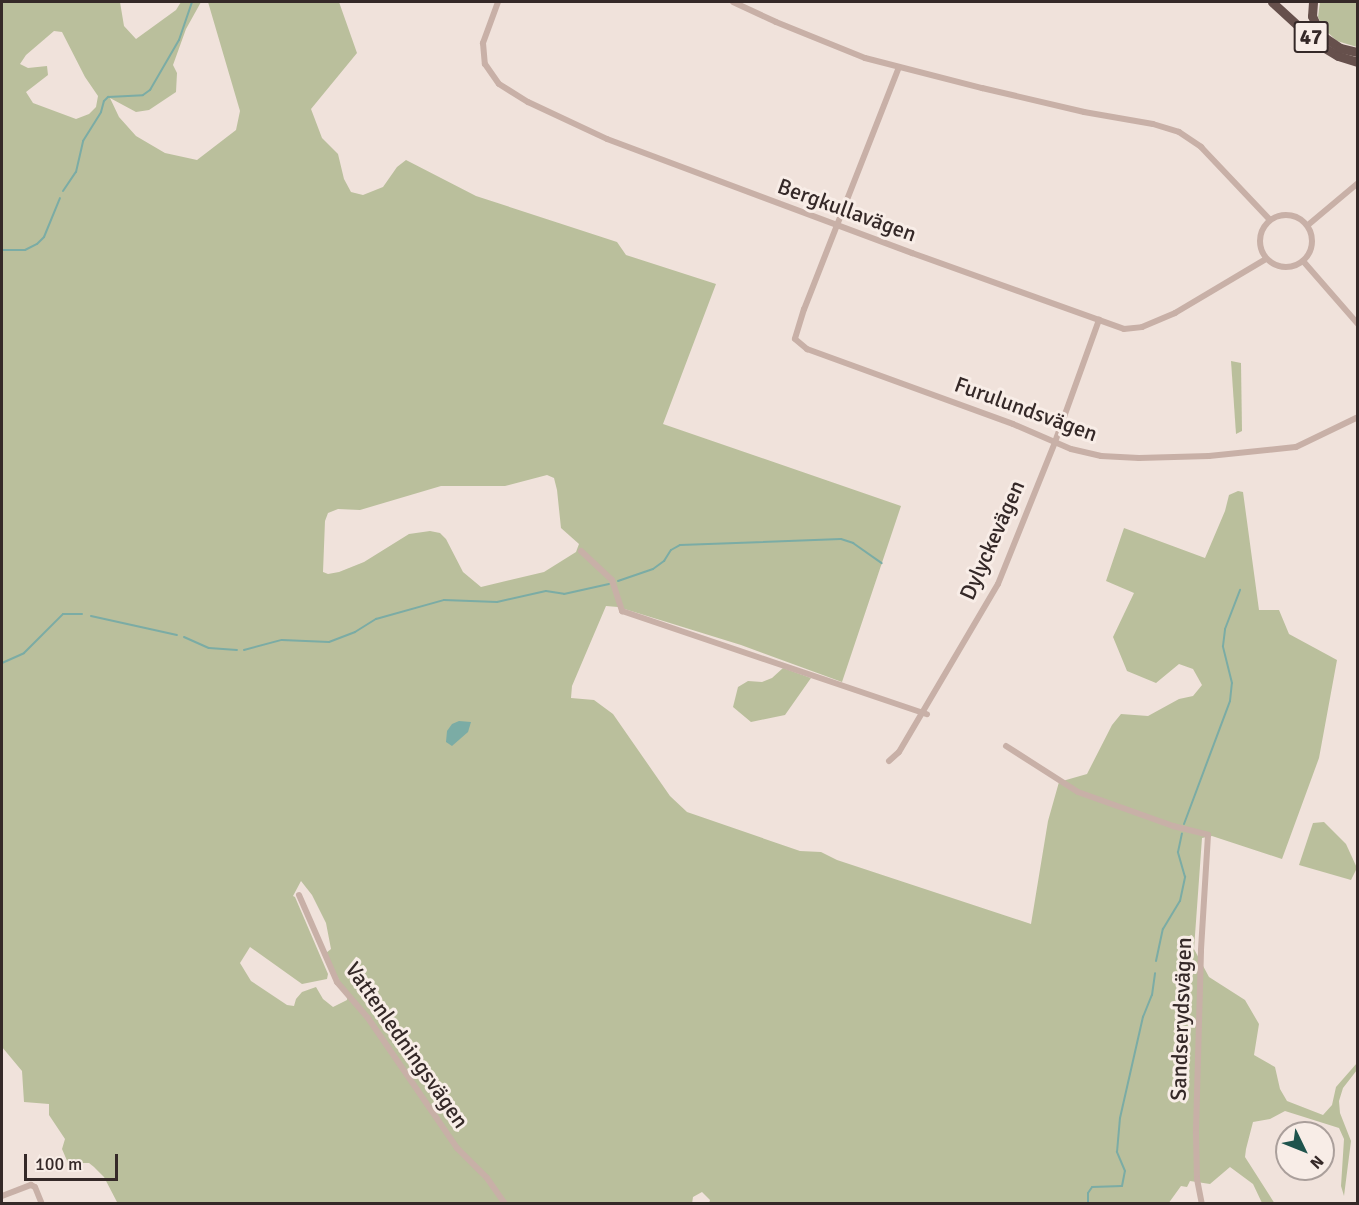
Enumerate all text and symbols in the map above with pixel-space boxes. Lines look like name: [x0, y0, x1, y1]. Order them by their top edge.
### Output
road number: 47: [1293, 19, 1329, 55]
street label: Bergkullavägen: [774, 173, 920, 247]
street label: Furulundsvägen: [951, 371, 1101, 447]
street label: Dylyckevägen: [954, 476, 1030, 604]
street label: Sandserydsvägen: [1165, 937, 1197, 1101]
street label: Vattenledningsvägen: [340, 957, 474, 1133]
north arrow: [1275, 1121, 1335, 1181]
scale bar: [27, 1142, 122, 1180]
text: N: [1306, 1151, 1328, 1173]
text: 100 m: [35, 1153, 82, 1175]

